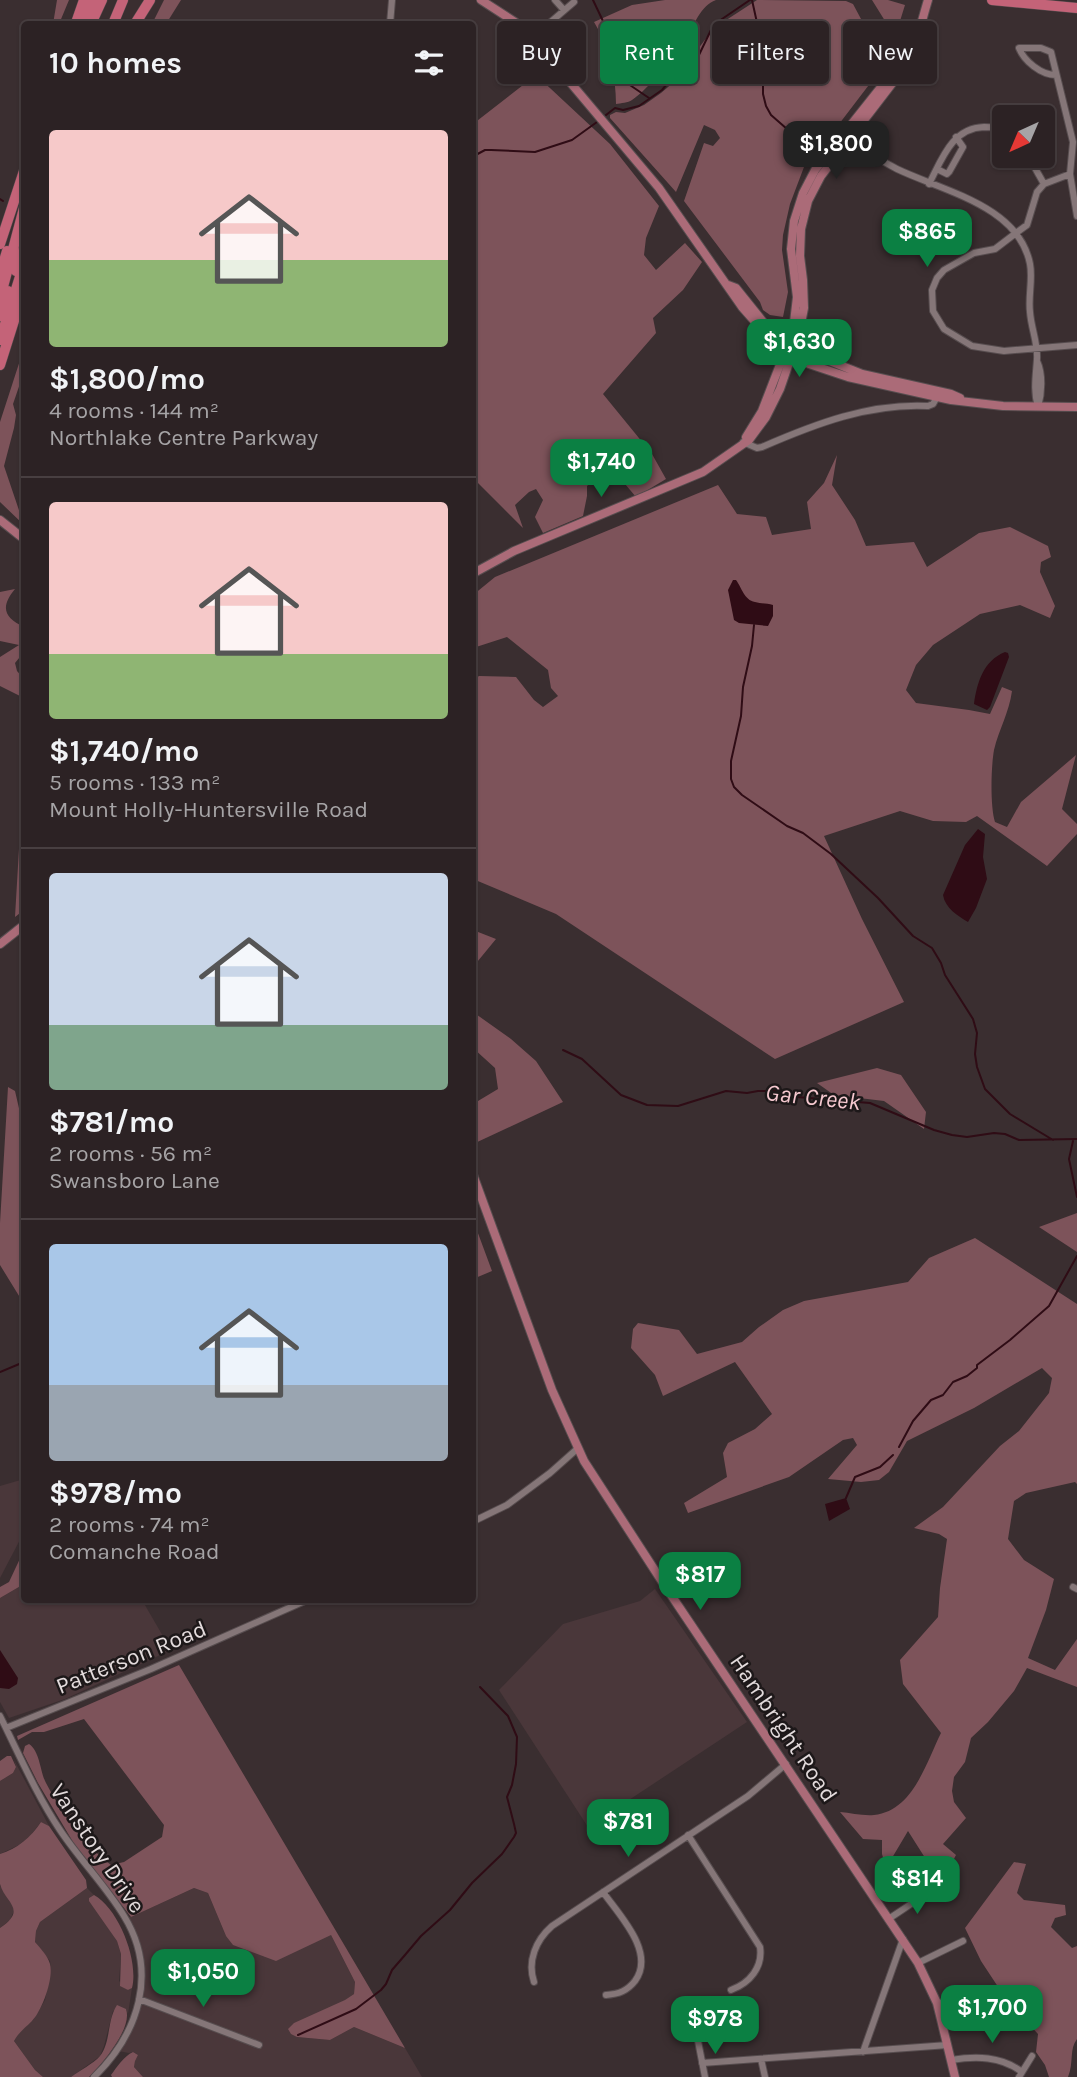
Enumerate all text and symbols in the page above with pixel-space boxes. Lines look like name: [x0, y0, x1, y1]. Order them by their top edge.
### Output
chip: Buy: [497, 21, 586, 84]
chip: Rent: [600, 21, 698, 84]
chip: Filters: [712, 21, 829, 84]
chip: New: [843, 21, 937, 84]
icon: filters: [410, 44, 448, 82]
text: 10 homes: [49, 45, 182, 81]
north arrow: [992, 105, 1055, 168]
map controls: [992, 105, 1055, 168]
pin: $1,800: [779, 122, 893, 181]
text: $1,800: [799, 130, 873, 157]
icon: home: [186, 176, 312, 302]
pin: $865: [886, 210, 968, 269]
text: $865: [898, 218, 956, 245]
pin: $1,630: [742, 320, 856, 379]
text: $1,630: [763, 328, 835, 355]
text: $1,800/mo: [49, 361, 205, 397]
text: 4 rooms · 144 m²: [49, 397, 219, 424]
text: Northlake Centre Parkway: [49, 424, 318, 451]
pin: $1,740: [544, 440, 658, 499]
text: $1,740: [566, 448, 636, 475]
icon: home: [186, 548, 312, 674]
text: $1,740/mo: [49, 733, 199, 769]
text: 5 rooms · 133 m²: [49, 769, 221, 796]
text: Mount Holly-Huntersville Road: [49, 796, 368, 823]
icon: home: [186, 919, 312, 1045]
water label: Gar Creek: [764, 1078, 863, 1116]
text: $781/mo: [49, 1104, 174, 1140]
text: 2 rooms · 56 m²: [49, 1140, 212, 1167]
text: Swansboro Lane: [49, 1167, 220, 1194]
icon: home: [186, 1290, 312, 1416]
text: $978/mo: [49, 1475, 182, 1511]
text: 2 rooms · 74 m²: [49, 1511, 210, 1538]
text: Comanche Road: [49, 1538, 220, 1565]
pin: $817: [659, 1552, 741, 1612]
text: $817: [675, 1561, 725, 1588]
street label: Patterson Road: [52, 1615, 210, 1700]
street label: Hambright Road: [724, 1649, 843, 1807]
street label: Vanstory Drive: [44, 1778, 151, 1918]
pin: $781: [587, 1800, 669, 1859]
text: $781: [603, 1808, 653, 1835]
pin: $814: [876, 1856, 958, 1916]
text: $814: [891, 1865, 943, 1892]
pin: $1,050: [146, 1950, 260, 2009]
text: $1,050: [167, 1958, 239, 1985]
pin: $1,700: [935, 1986, 1049, 2045]
text: $1,700: [957, 1994, 1027, 2021]
pin: $978: [674, 1996, 756, 2056]
text: $978: [687, 2005, 743, 2032]

